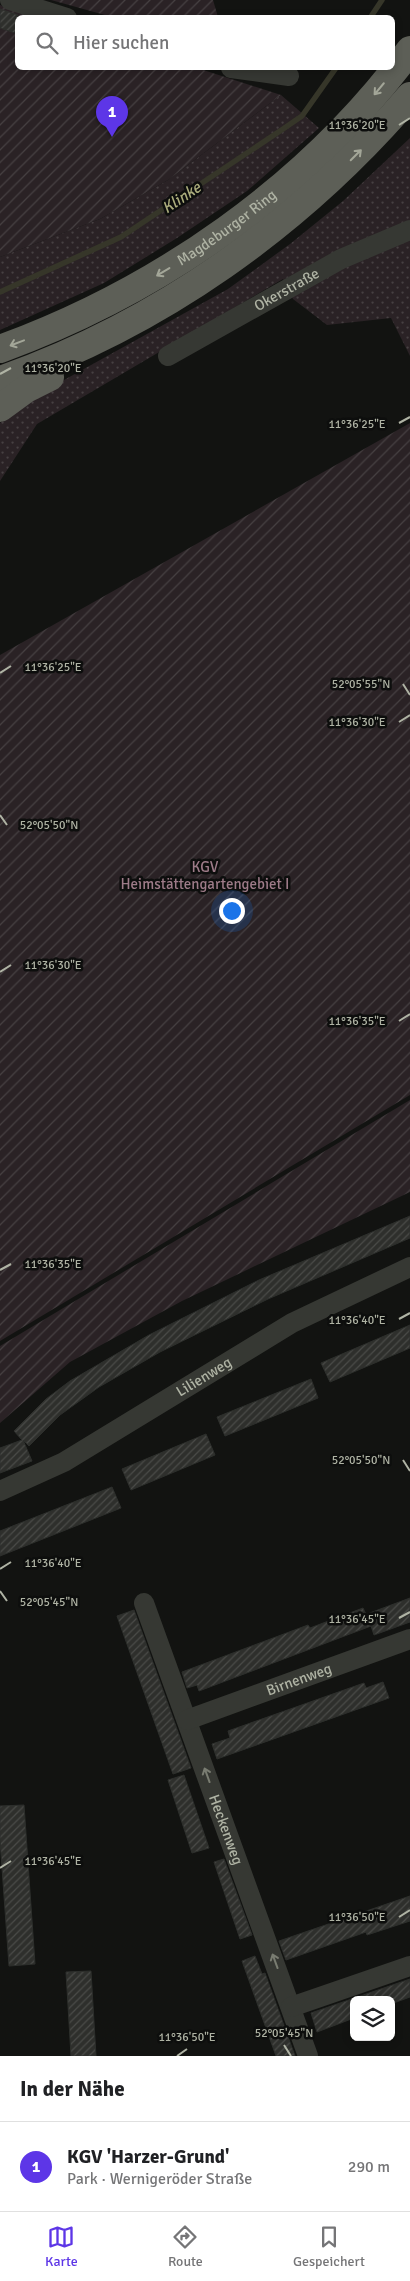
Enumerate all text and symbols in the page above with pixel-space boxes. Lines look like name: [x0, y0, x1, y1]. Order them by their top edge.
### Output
search box: [15, 15, 395, 70]
icon: search: [33, 29, 61, 57]
text: Hier suchen: [73, 31, 169, 55]
one-way arrow: [374, 82, 385, 95]
pin: 1: [96, 96, 128, 137]
text: 11°36'20"E: [328, 118, 386, 133]
one-way arrow: [350, 149, 362, 161]
water label: Klinke: [158, 177, 206, 218]
street label: Magdeburger Ring: [174, 186, 280, 269]
street label: Okerstraße: [251, 264, 322, 315]
one-way arrow: [156, 267, 170, 277]
one-way arrow: [10, 339, 25, 348]
text: 11°36'20"E: [24, 361, 82, 376]
text: 11°36'25"E: [328, 417, 386, 432]
text: 11°36'25"E: [24, 660, 82, 675]
text: 52°05'55"N: [332, 677, 390, 692]
text: 11°36'30"E: [328, 715, 386, 730]
text: 52°05'50"N: [20, 818, 78, 833]
park label: KGV Heimstättengartengebiet I: [121, 858, 289, 893]
your location: [219, 898, 245, 924]
text: 11°36'30"E: [24, 958, 82, 973]
text: 11°36'35"E: [328, 1014, 386, 1029]
text: 11°36'35"E: [24, 1257, 82, 1272]
text: 11°36'40"E: [328, 1313, 386, 1328]
street label: Lilienweg: [173, 1353, 235, 1400]
text: 52°05'50"N: [332, 1453, 390, 1468]
text: 11°36'40"E: [24, 1556, 82, 1571]
text: 52°05'45"N: [20, 1595, 78, 1610]
text: 11°36'45"E: [328, 1612, 386, 1627]
street label: Birnenweg: [264, 1659, 334, 1700]
one-way arrow: [202, 1768, 211, 1784]
street label: Heckenweg: [205, 1792, 247, 1867]
text: 11°36'45"E: [24, 1854, 82, 1869]
text: 11°36'50"E: [328, 1910, 386, 1925]
one-way arrow: [270, 1954, 279, 1969]
map controls: [350, 1996, 395, 2041]
button: layers: [350, 1996, 395, 2041]
text: 52°05'45"N: [255, 2026, 313, 2041]
text: 11°36'50"E: [158, 2030, 216, 2045]
text: In der Nähe: [20, 2076, 125, 2102]
text: KGV 'Harzer-Grund': [67, 2145, 229, 2169]
text: 1: [32, 2157, 40, 2177]
text: 290 m: [348, 2157, 390, 2177]
text: Park · Wernigeröder Straße: [67, 2169, 252, 2189]
tab: Karte: [45, 2223, 78, 2270]
tab: Route: [168, 2223, 203, 2270]
tab: Gespeichert: [293, 2223, 365, 2270]

